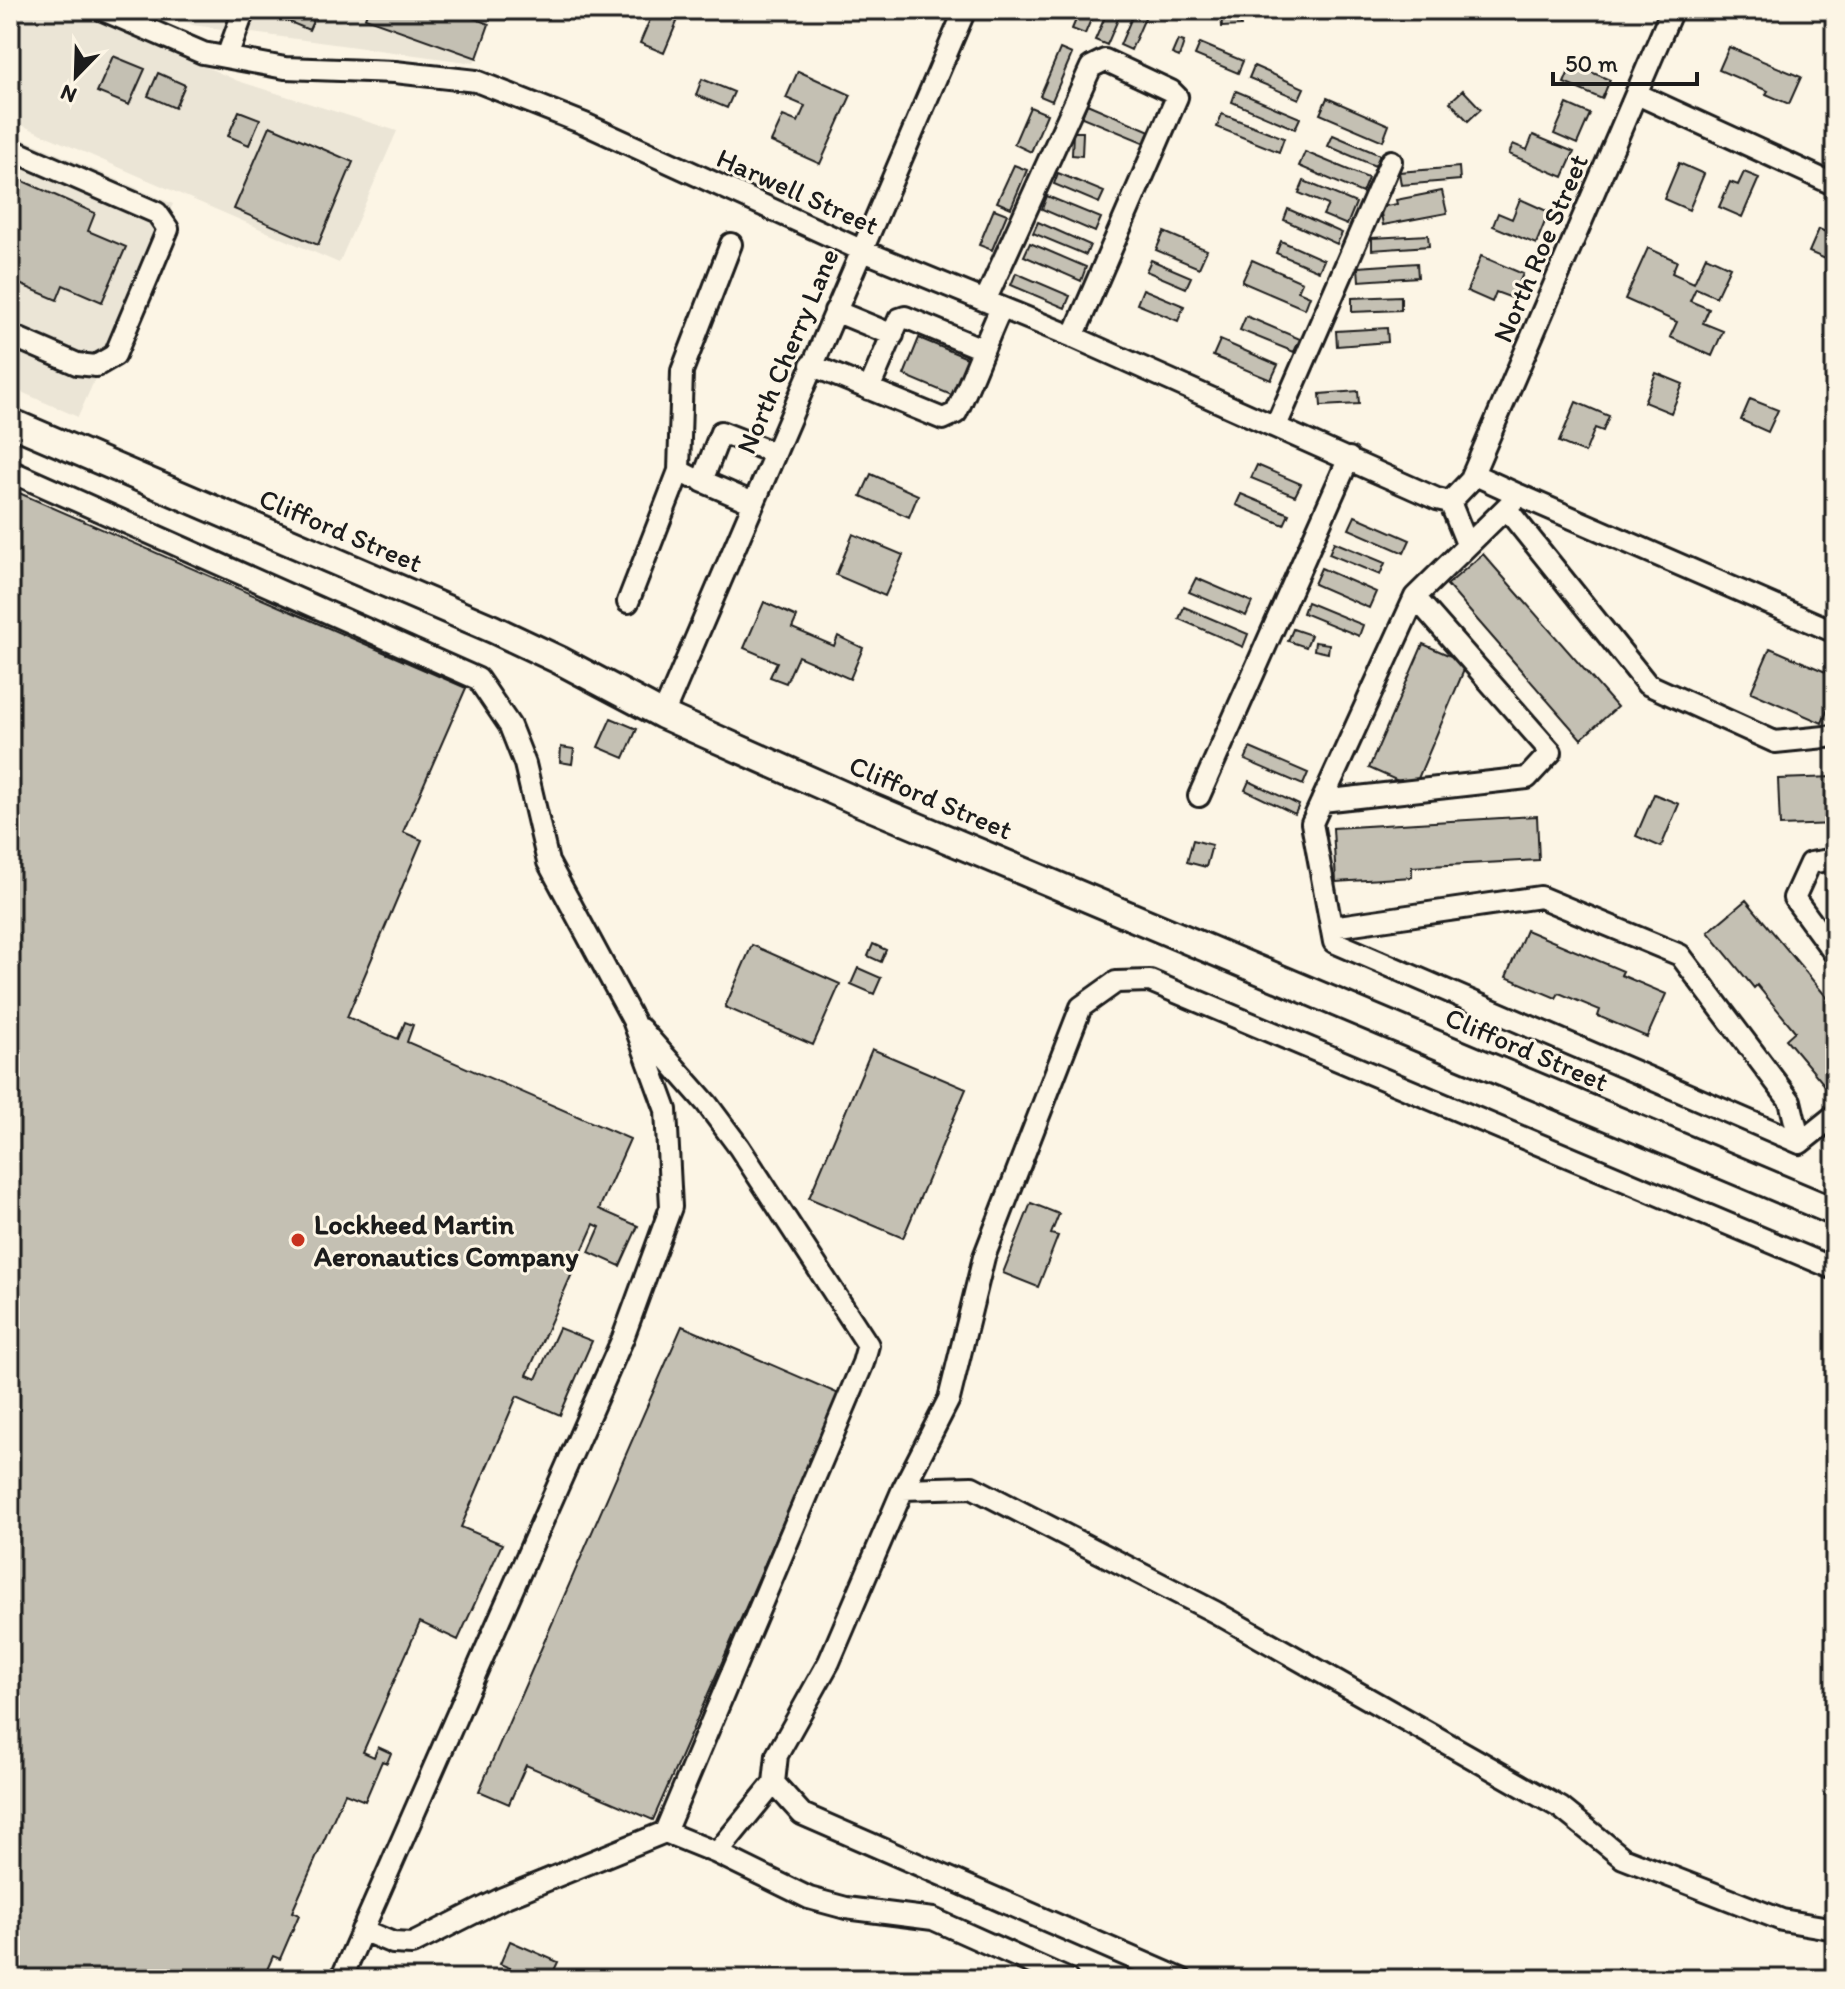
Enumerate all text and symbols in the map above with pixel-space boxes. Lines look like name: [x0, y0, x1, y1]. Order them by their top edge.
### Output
north arrow: [36, 36, 116, 116]
scale bar: [1553, 36, 1697, 86]
text: 50 m: [1565, 49, 1618, 78]
text: N: [56, 79, 80, 109]
street label: Harwell Street: [712, 140, 884, 242]
street label: North Roe Street: [1485, 149, 1595, 347]
street label: North Cherry Lane: [728, 243, 846, 459]
street label: Clifford Street: [254, 480, 428, 580]
street label: Clifford Street: [844, 747, 1018, 847]
street label: Clifford Street: [1440, 999, 1614, 1099]
place label: Lockheed Martin Aeronautics Company: [313, 1207, 579, 1273]
marker: Lockheed Martin Aeronautics Company: [289, 1231, 307, 1249]

